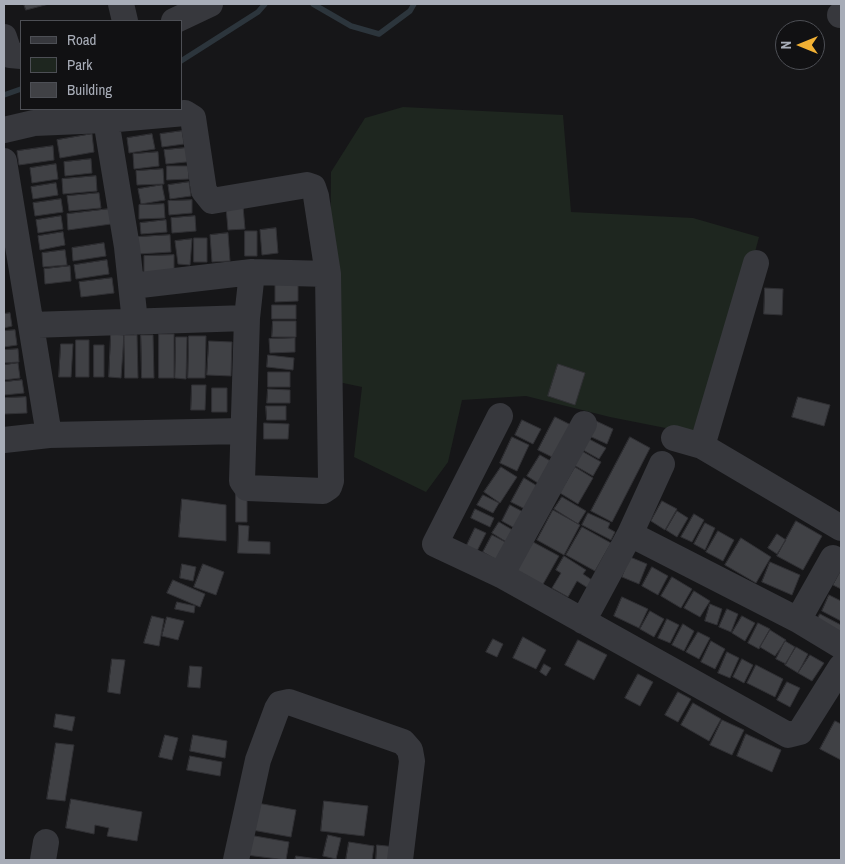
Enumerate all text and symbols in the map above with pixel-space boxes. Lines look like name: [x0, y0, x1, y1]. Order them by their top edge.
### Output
legend: [20, 20, 182, 110]
north arrow: [775, 20, 825, 70]
text: Road: [67, 29, 96, 50]
text: N: [777, 41, 795, 49]
text: Park: [67, 54, 92, 75]
text: Building: [67, 79, 112, 100]

